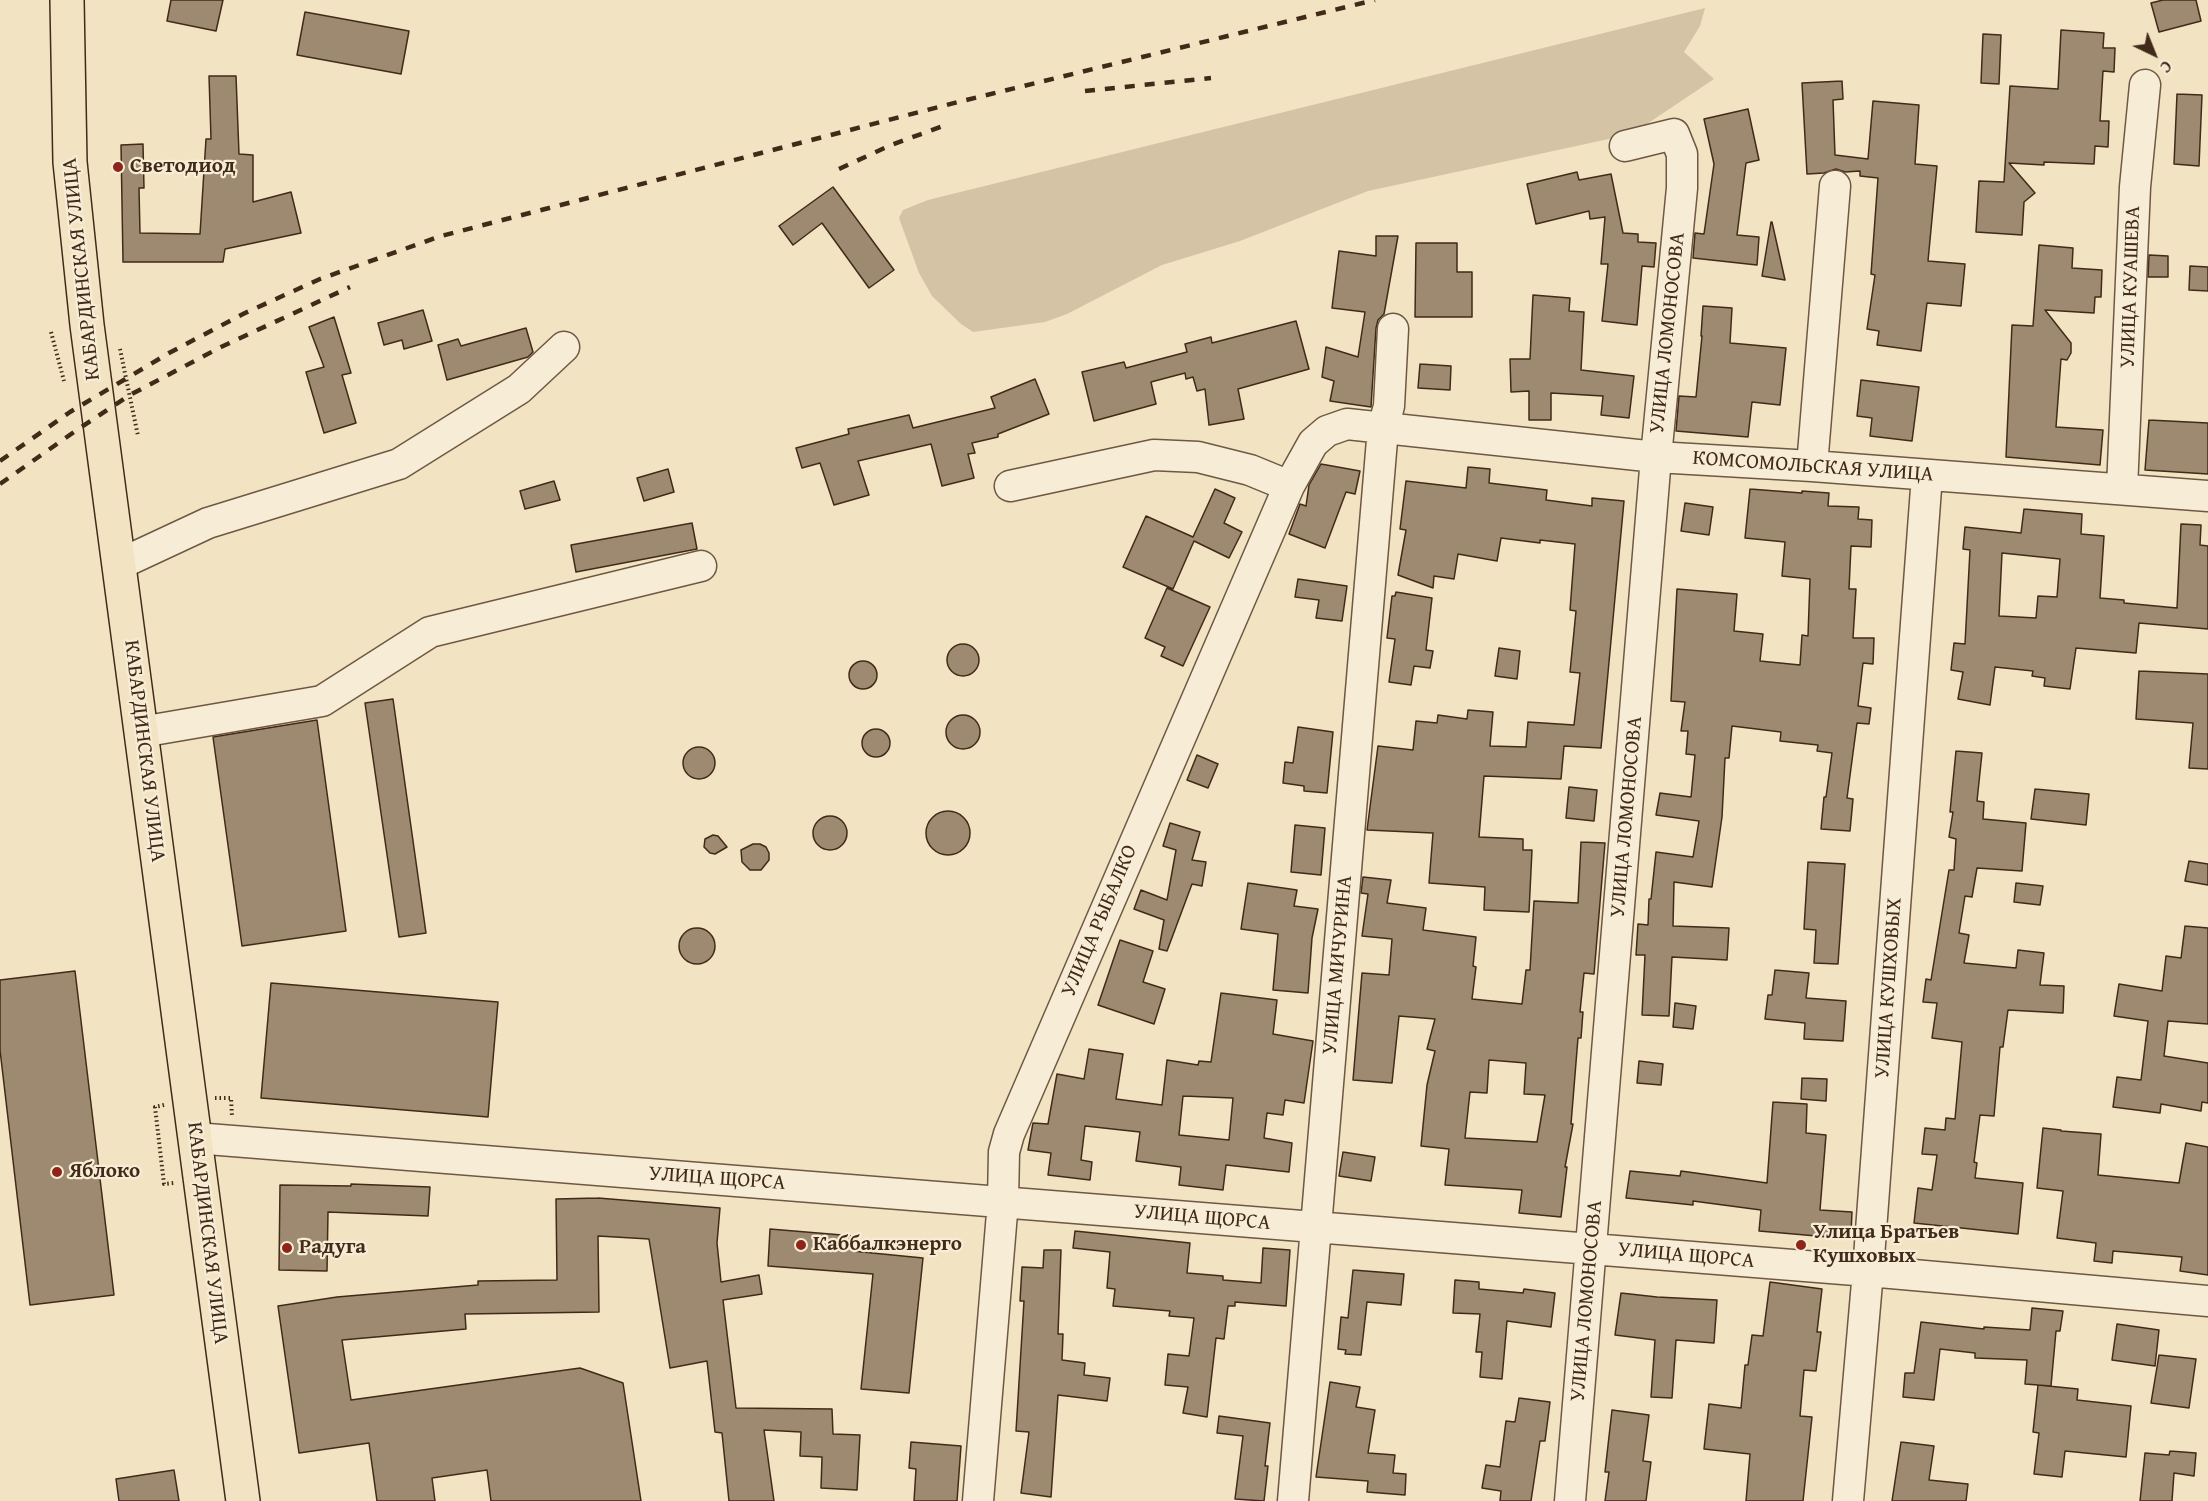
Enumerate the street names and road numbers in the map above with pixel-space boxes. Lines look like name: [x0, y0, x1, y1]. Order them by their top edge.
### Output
street label: КАБАРДИНСКАЯ УЛИЦА: [58, 156, 106, 382]
street label: УЛИЦА КУАШЕВА: [2116, 205, 2146, 369]
street label: УЛИЦА ЛОМОНОСОВА: [1645, 231, 1691, 435]
street label: КОМСОМОЛЬСКАЯ УЛИЦА: [1692, 446, 1934, 488]
street label: КАБАРДИНСКАЯ УЛИЦА: [118, 638, 170, 864]
street label: УЛИЦА ЛОМОНОСОВА: [1606, 715, 1648, 919]
street label: УЛИЦА РЫБАЛКО: [1057, 841, 1143, 1001]
street label: УЛИЦА МИЧУРИНА: [1318, 874, 1358, 1056]
street label: УЛИЦА КУШХОВЫХ: [1870, 897, 1908, 1079]
street label: КАБАРДИНСКАЯ УЛИЦА: [181, 1120, 233, 1346]
street label: УЛИЦА ЩОРСА: [648, 1162, 786, 1196]
street label: УЛИЦА ЩОРСА: [1133, 1199, 1271, 1237]
street label: УЛИЦА ЛОМОНОСОВА: [1566, 1199, 1608, 1403]
street label: УЛИЦА ЩОРСА: [1617, 1237, 1755, 1275]

